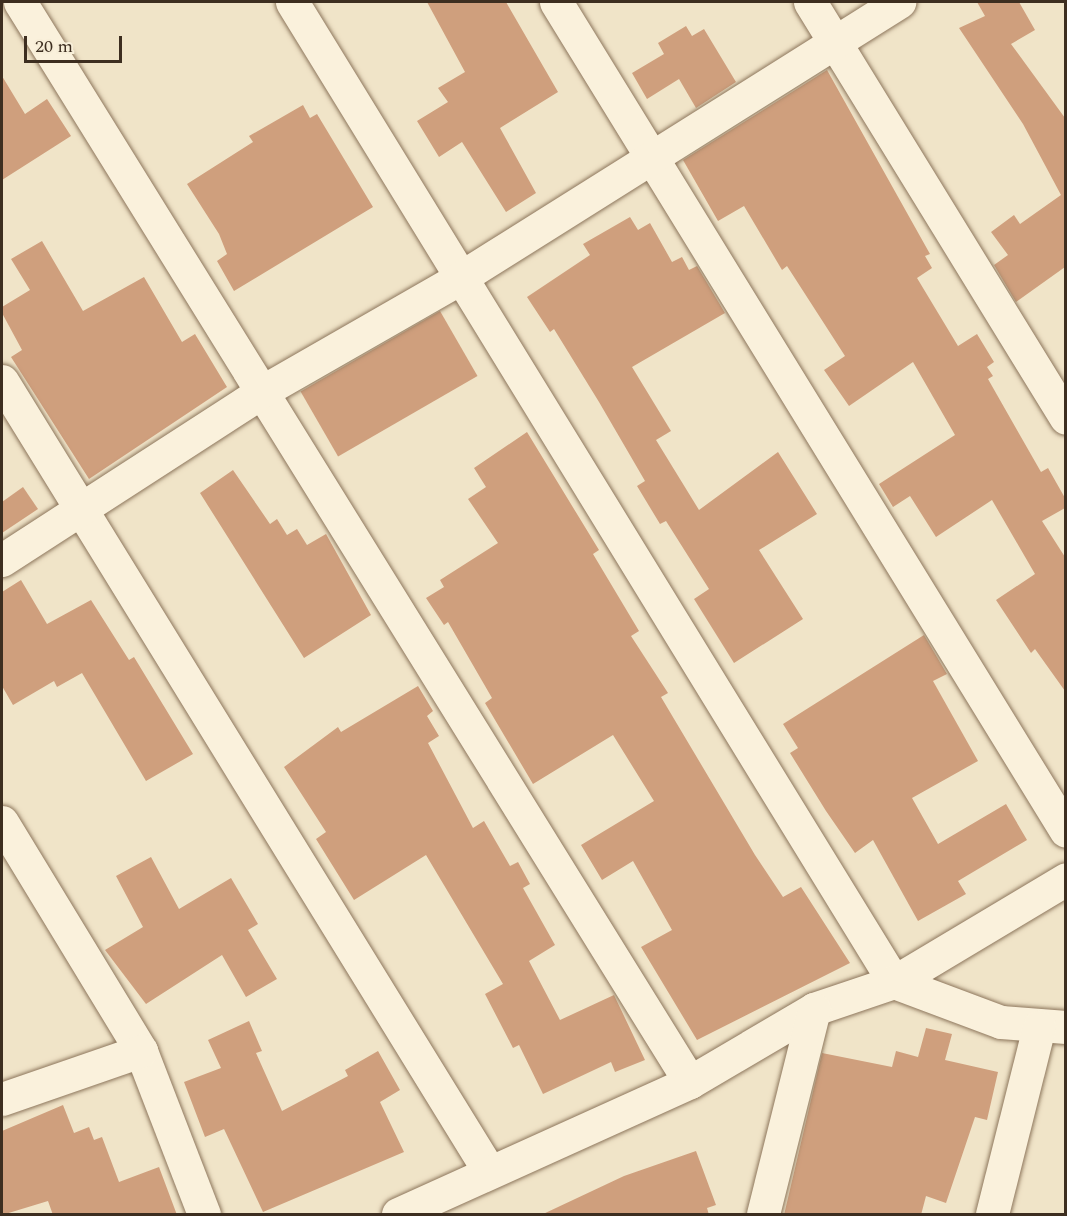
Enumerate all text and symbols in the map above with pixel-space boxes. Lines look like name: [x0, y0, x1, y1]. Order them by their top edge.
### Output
scale bar: [27, 24, 124, 62]
text: 20 m: [35, 33, 73, 60]

